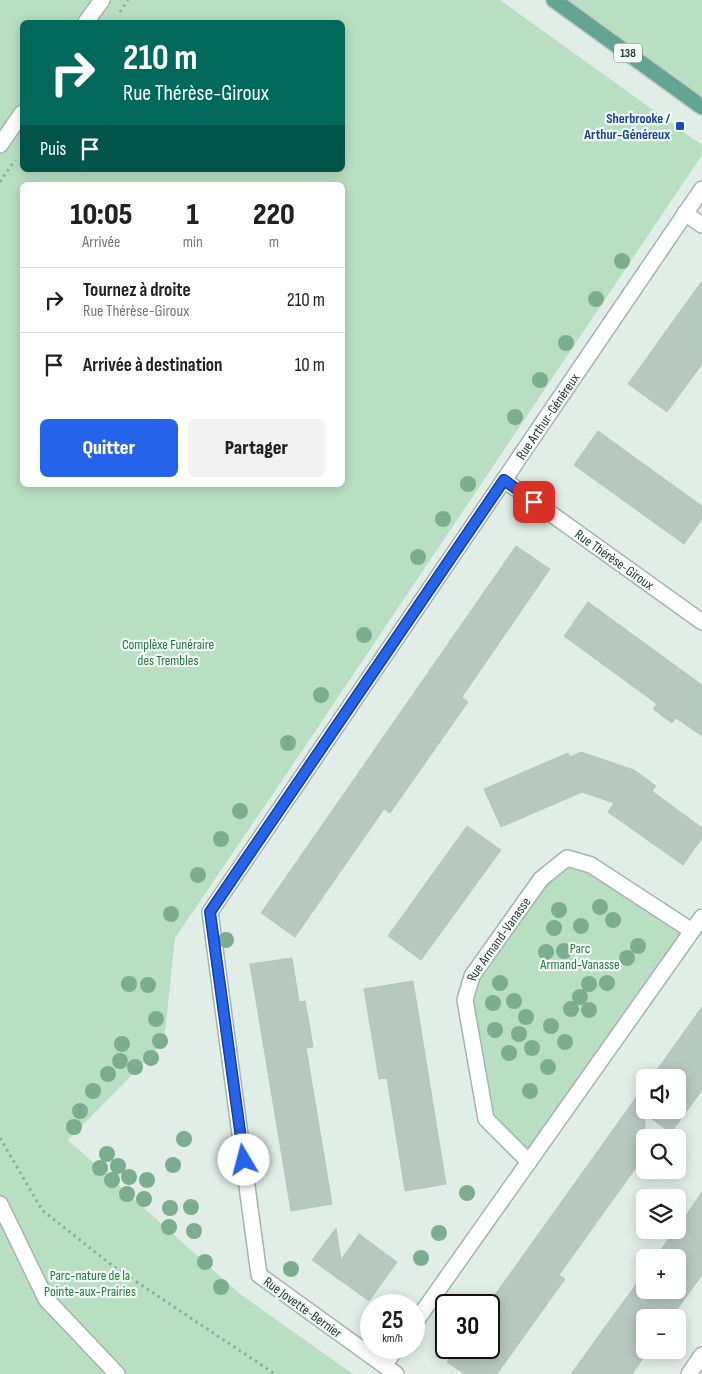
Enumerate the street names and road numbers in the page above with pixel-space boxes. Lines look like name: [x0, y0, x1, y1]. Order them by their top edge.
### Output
road number: 138: [614, 44, 642, 62]
street label: Rue Arthur-Généreux: [512, 369, 584, 463]
street label: Rue Thérèse-Giroux: [571, 526, 658, 594]
street label: Rue Armand-Vanasse: [463, 894, 535, 983]
street label: Rue Jovette-Bernier: [260, 1273, 345, 1342]

